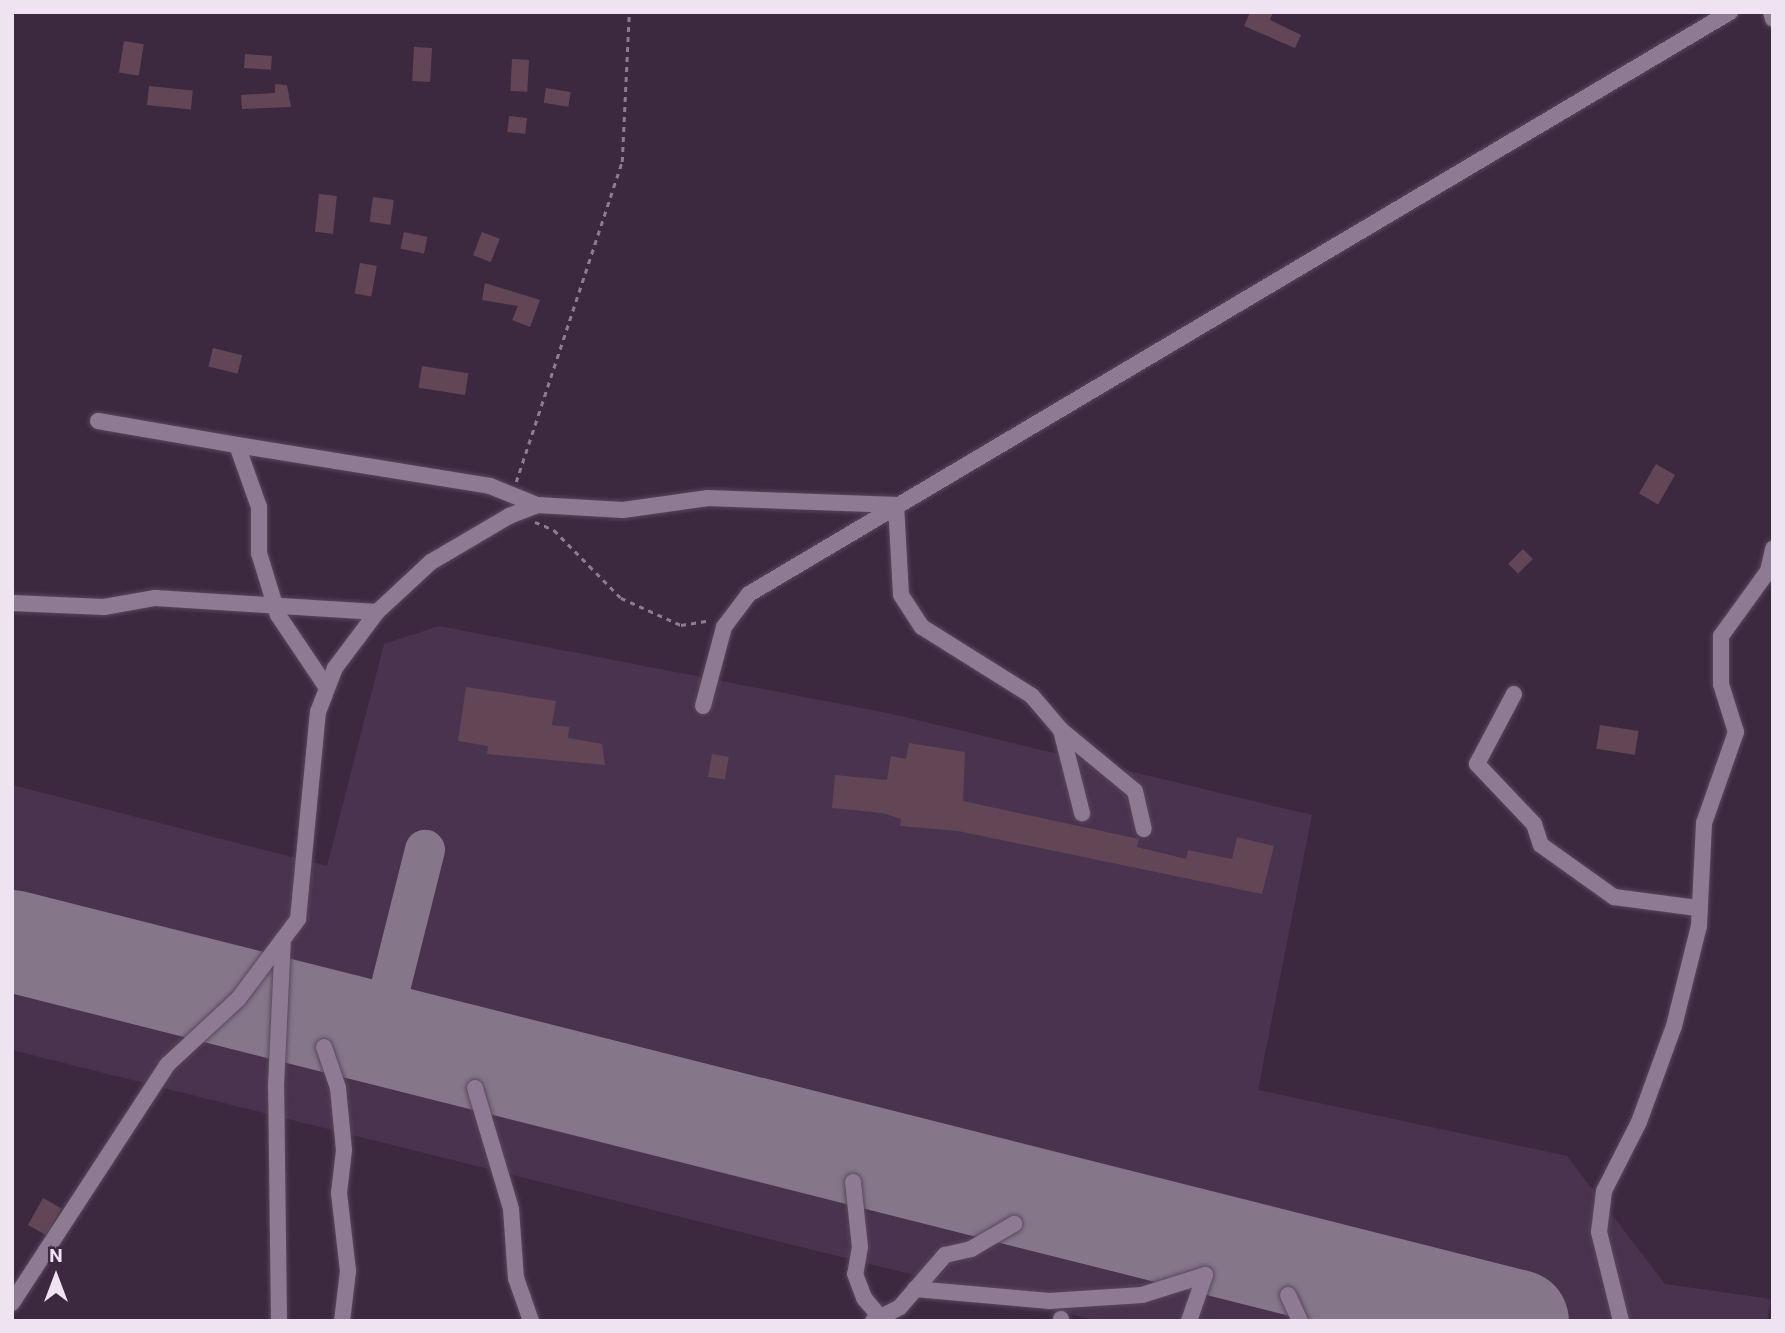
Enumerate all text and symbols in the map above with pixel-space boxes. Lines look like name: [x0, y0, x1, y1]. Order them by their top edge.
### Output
north arrow: [21, 1242, 91, 1312]
text: N: [49, 1244, 63, 1267]

